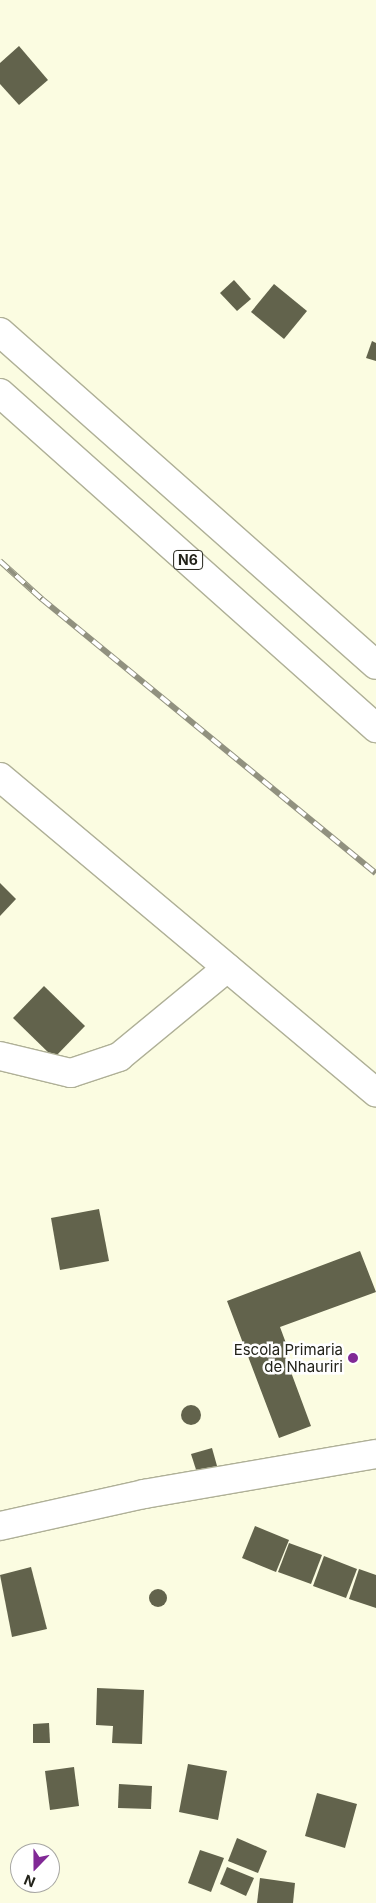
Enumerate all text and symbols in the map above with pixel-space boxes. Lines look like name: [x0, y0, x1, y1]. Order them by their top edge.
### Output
road number: N6: [173, 548, 203, 572]
place label: Escola Primaria de Nhauriri: [234, 1340, 343, 1375]
marker: Escola Primaria de Nhauriri: [347, 1352, 359, 1364]
north arrow: [10, 1843, 60, 1893]
text: N: [21, 1872, 38, 1891]

